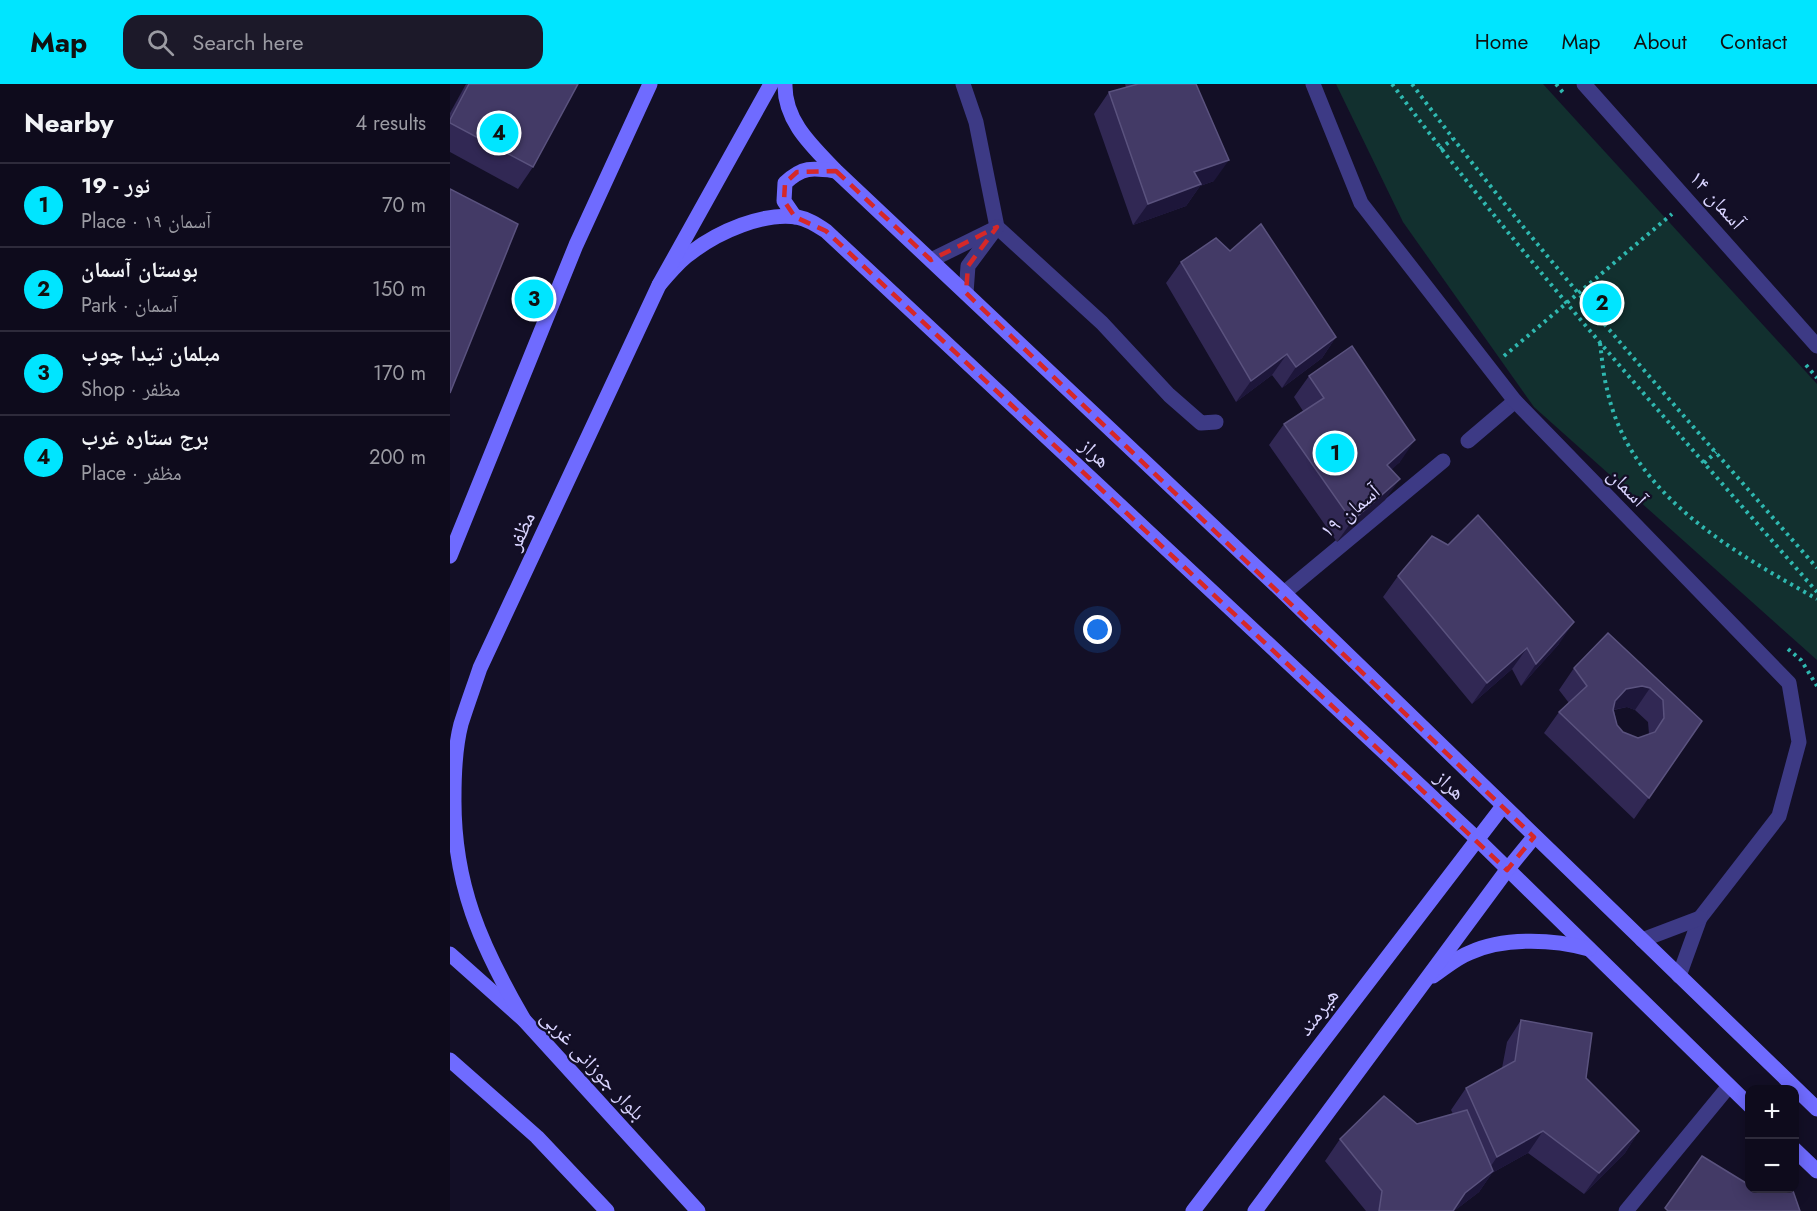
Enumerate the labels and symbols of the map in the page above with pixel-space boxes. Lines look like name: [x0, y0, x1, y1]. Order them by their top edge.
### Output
pin: 4: [479, 110, 518, 156]
street label: آسمان ۱۴: [1682, 164, 1752, 237]
pin: 3: [514, 276, 554, 322]
pin: 2: [1582, 280, 1622, 326]
street label: هراز: [1072, 430, 1117, 475]
pin: 1: [1316, 430, 1354, 476]
street label: آسمان: [1601, 460, 1654, 514]
street label: آسمان ۱۹: [1313, 477, 1387, 545]
street label: مظفر: [499, 507, 543, 556]
your location: [1083, 615, 1112, 644]
street label: هراز: [1427, 762, 1472, 807]
street label: هیرمند: [1290, 982, 1346, 1042]
street label: بلوار جوزانی غربی: [534, 1003, 652, 1127]

